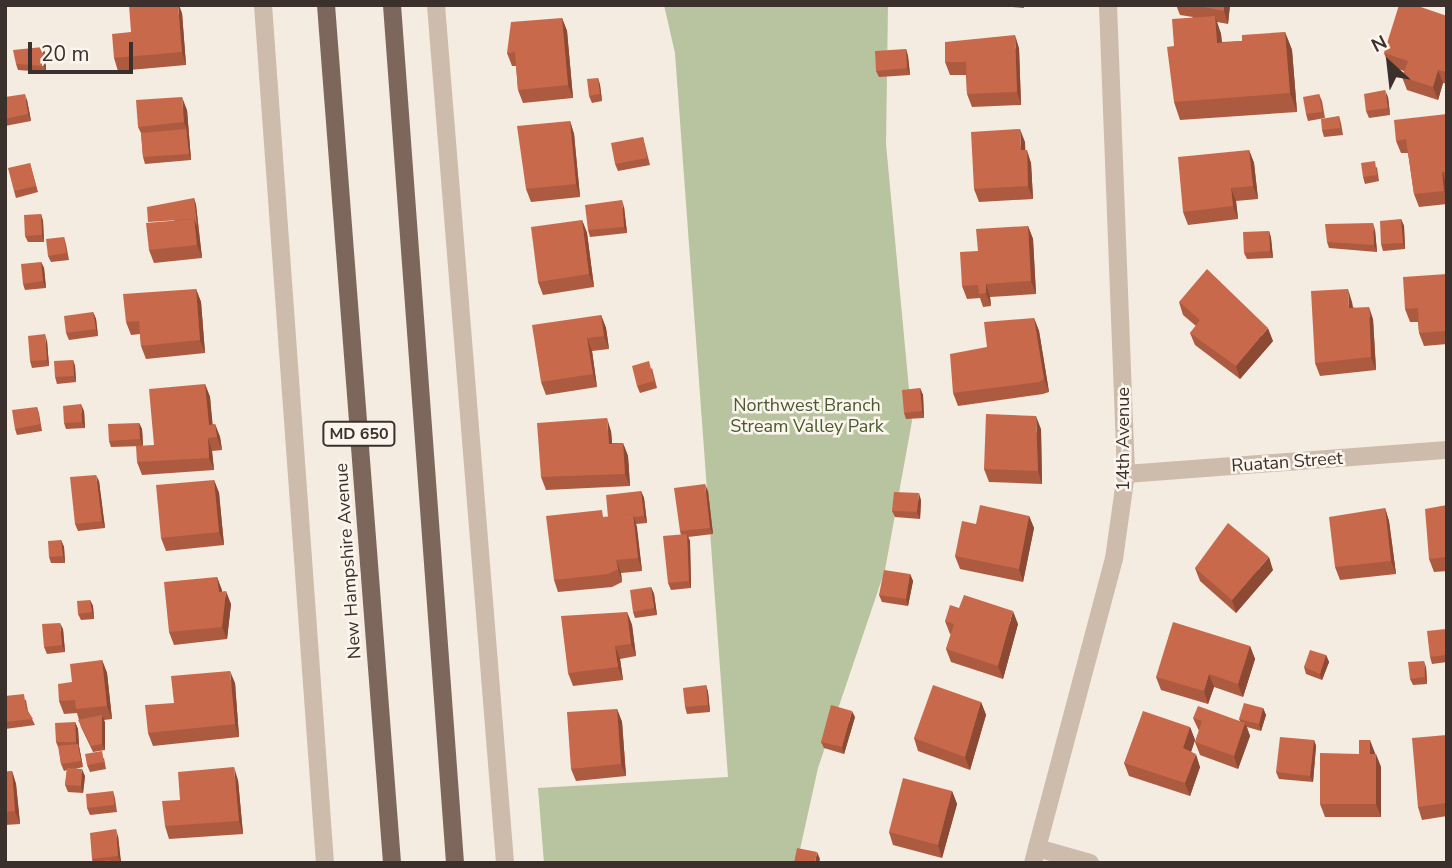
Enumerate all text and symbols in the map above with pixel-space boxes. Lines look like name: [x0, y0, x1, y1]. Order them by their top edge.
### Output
scale bar: [32, 28, 136, 72]
north arrow: [1354, 28, 1424, 98]
text: N: [1367, 29, 1392, 59]
text: 20 m: [41, 40, 90, 68]
street label: 14th Avenue: [1112, 387, 1134, 491]
park label: Northwest Branch Stream Valley Park: [730, 395, 884, 438]
road number: MD 650: [322, 422, 396, 446]
street label: Ruatan Street: [1231, 447, 1343, 477]
street label: New Hampshire Avenue: [330, 462, 366, 660]

